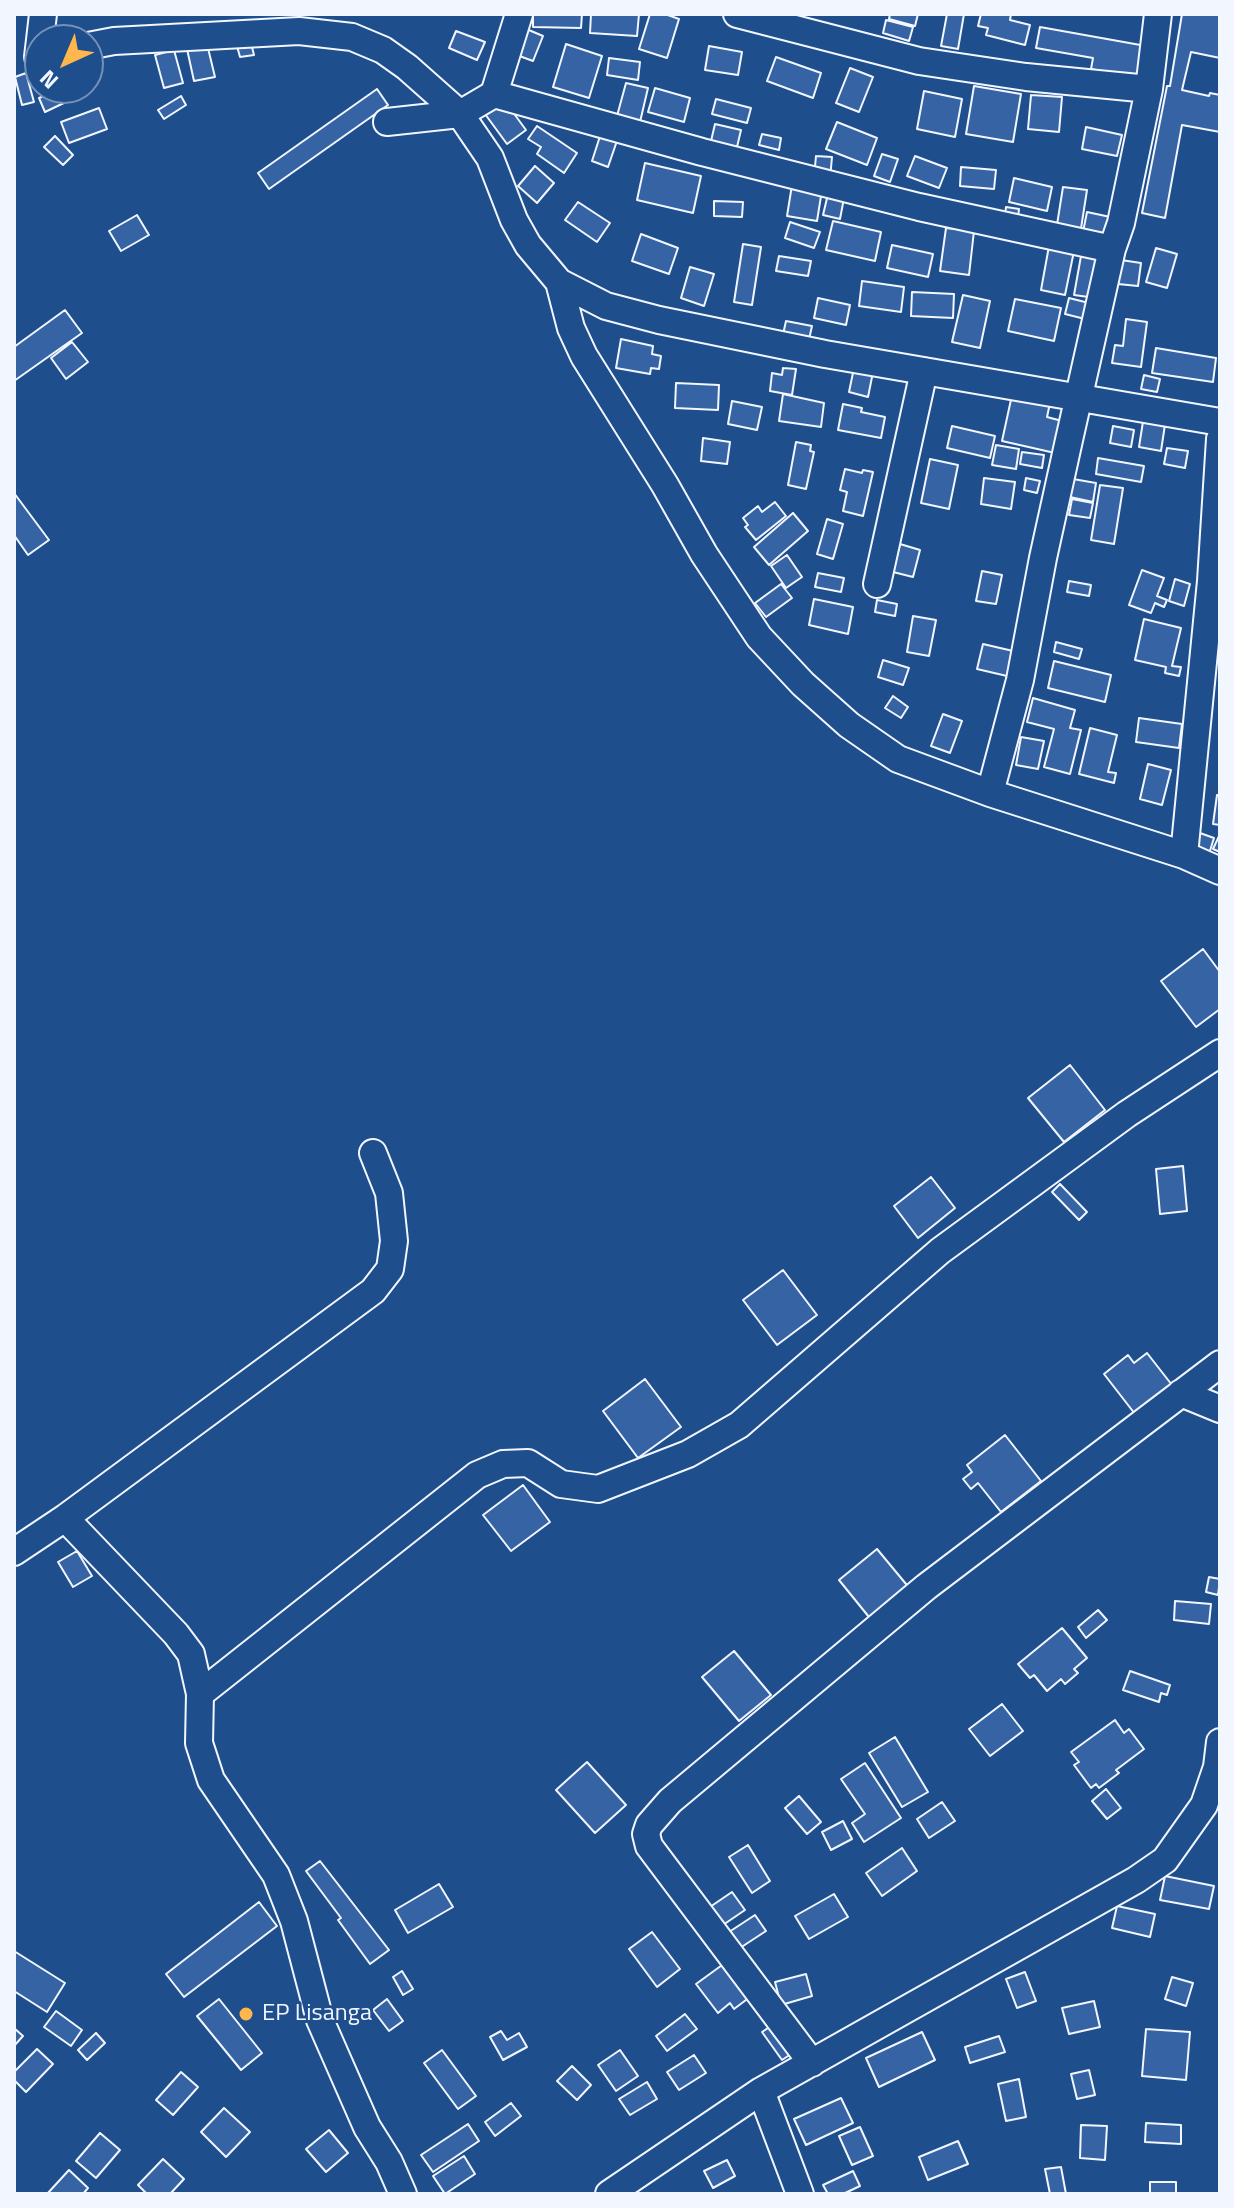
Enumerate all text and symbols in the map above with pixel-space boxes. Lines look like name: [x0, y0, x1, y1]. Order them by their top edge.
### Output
north arrow: [24, 24, 104, 104]
text: N: [31, 62, 66, 97]
place label: EP Lisanga: [262, 2000, 372, 2028]
marker: EP Lisanga: [237, 2005, 255, 2023]

